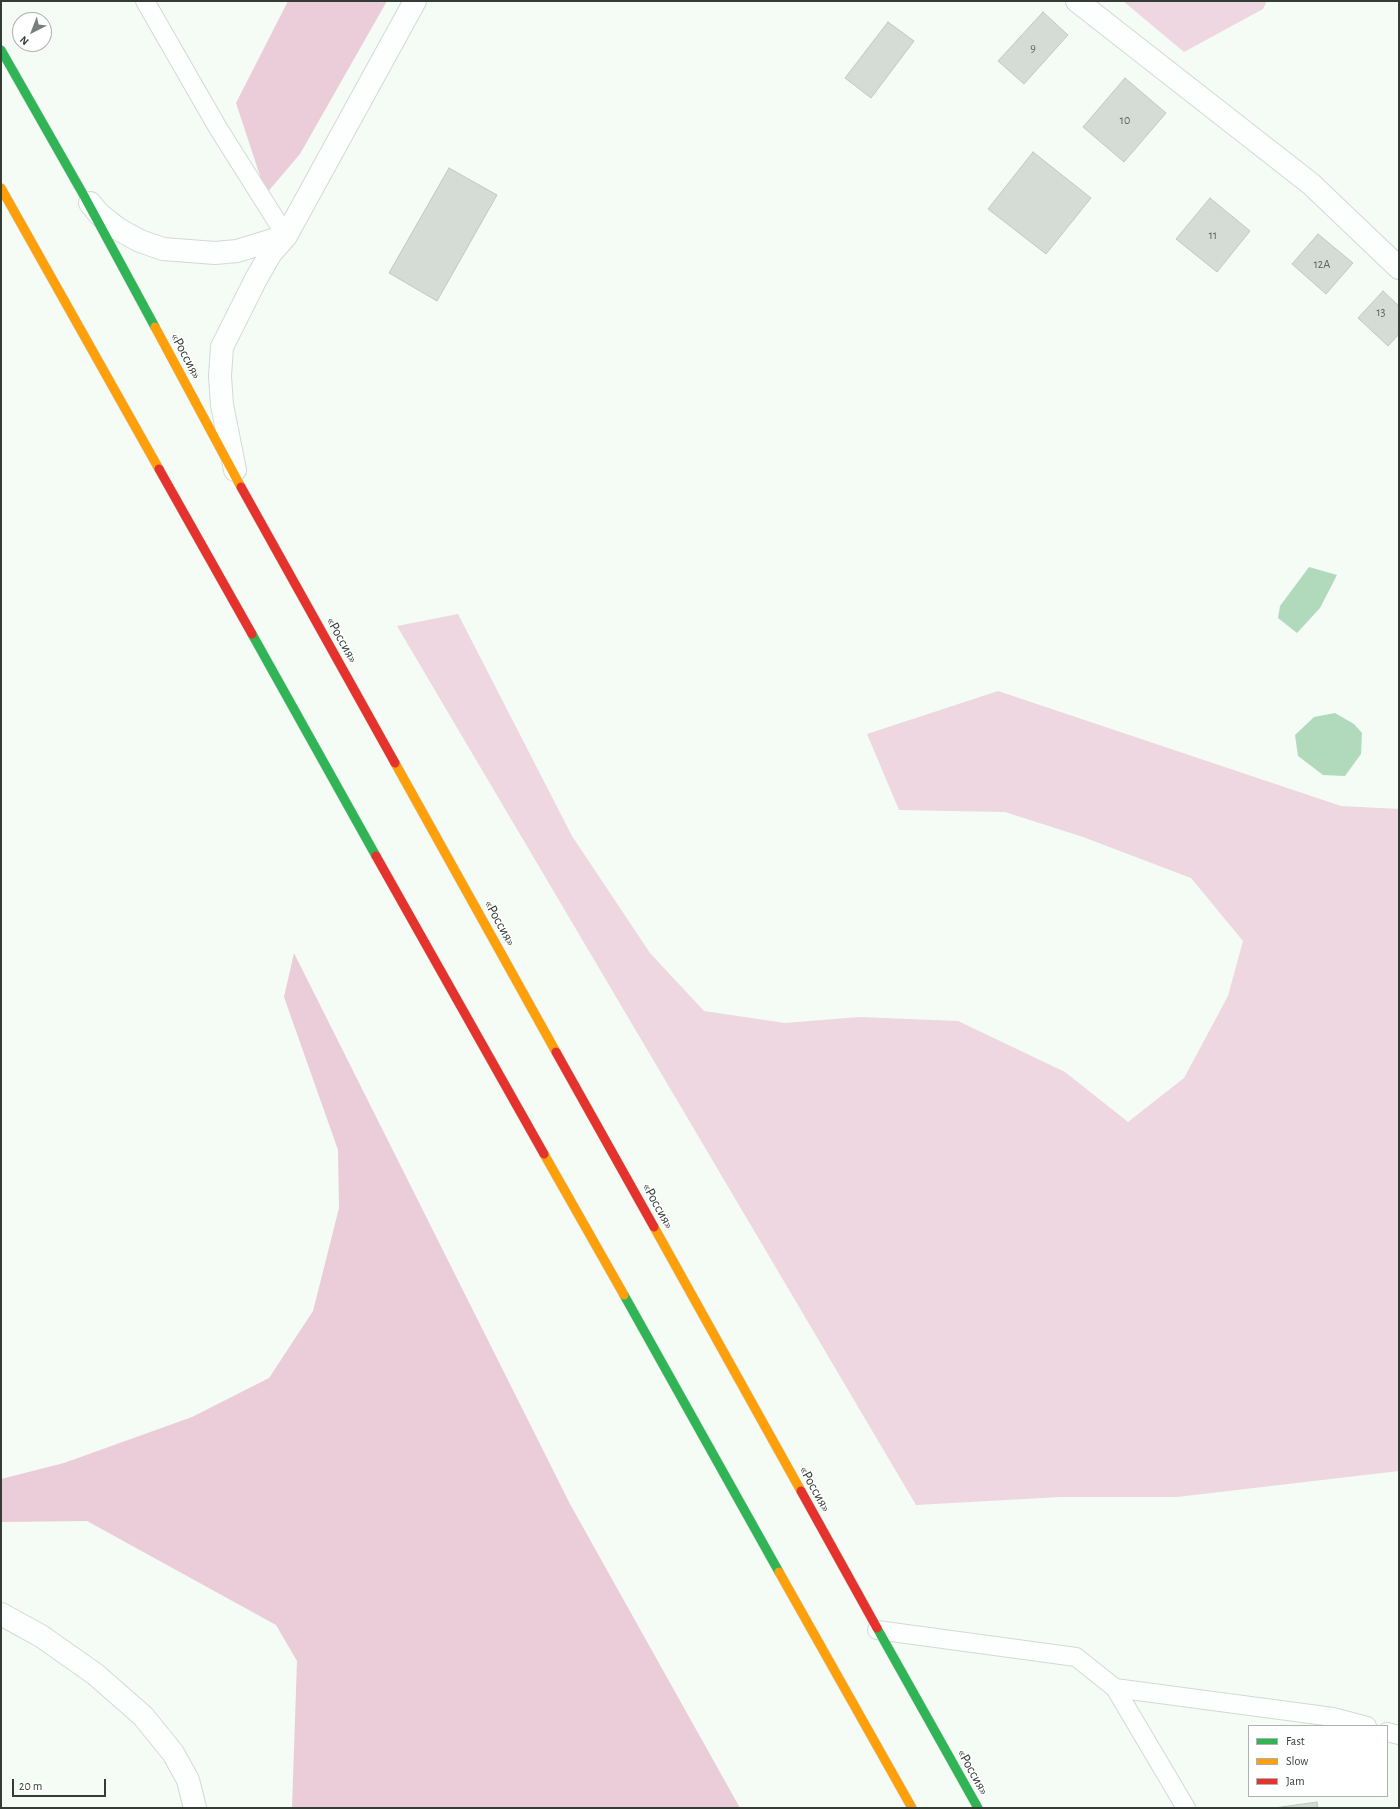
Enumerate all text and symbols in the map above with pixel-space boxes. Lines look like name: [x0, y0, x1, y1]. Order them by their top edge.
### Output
north arrow: [12, 12, 52, 52]
text: N: [18, 34, 31, 47]
house number: 9: [1030, 41, 1036, 55]
house number: 10: [1120, 113, 1130, 127]
house number: 11: [1209, 228, 1217, 242]
house number: 12А: [1314, 257, 1330, 271]
house number: 13: [1376, 305, 1386, 319]
street label: «Россия»: [167, 330, 205, 382]
street label: «Россия»: [323, 614, 361, 666]
street label: «Россия»: [481, 897, 519, 949]
street label: «Россия»: [639, 1180, 677, 1232]
street label: «Россия»: [796, 1463, 834, 1515]
legend: [1248, 1725, 1388, 1797]
text: Fast: [1286, 1735, 1305, 1747]
street label: «Россия»: [954, 1746, 992, 1798]
text: Slow: [1286, 1755, 1308, 1767]
scale bar: [14, 1771, 108, 1797]
text: Jam: [1286, 1775, 1305, 1787]
text: 20 m: [19, 1780, 42, 1792]

